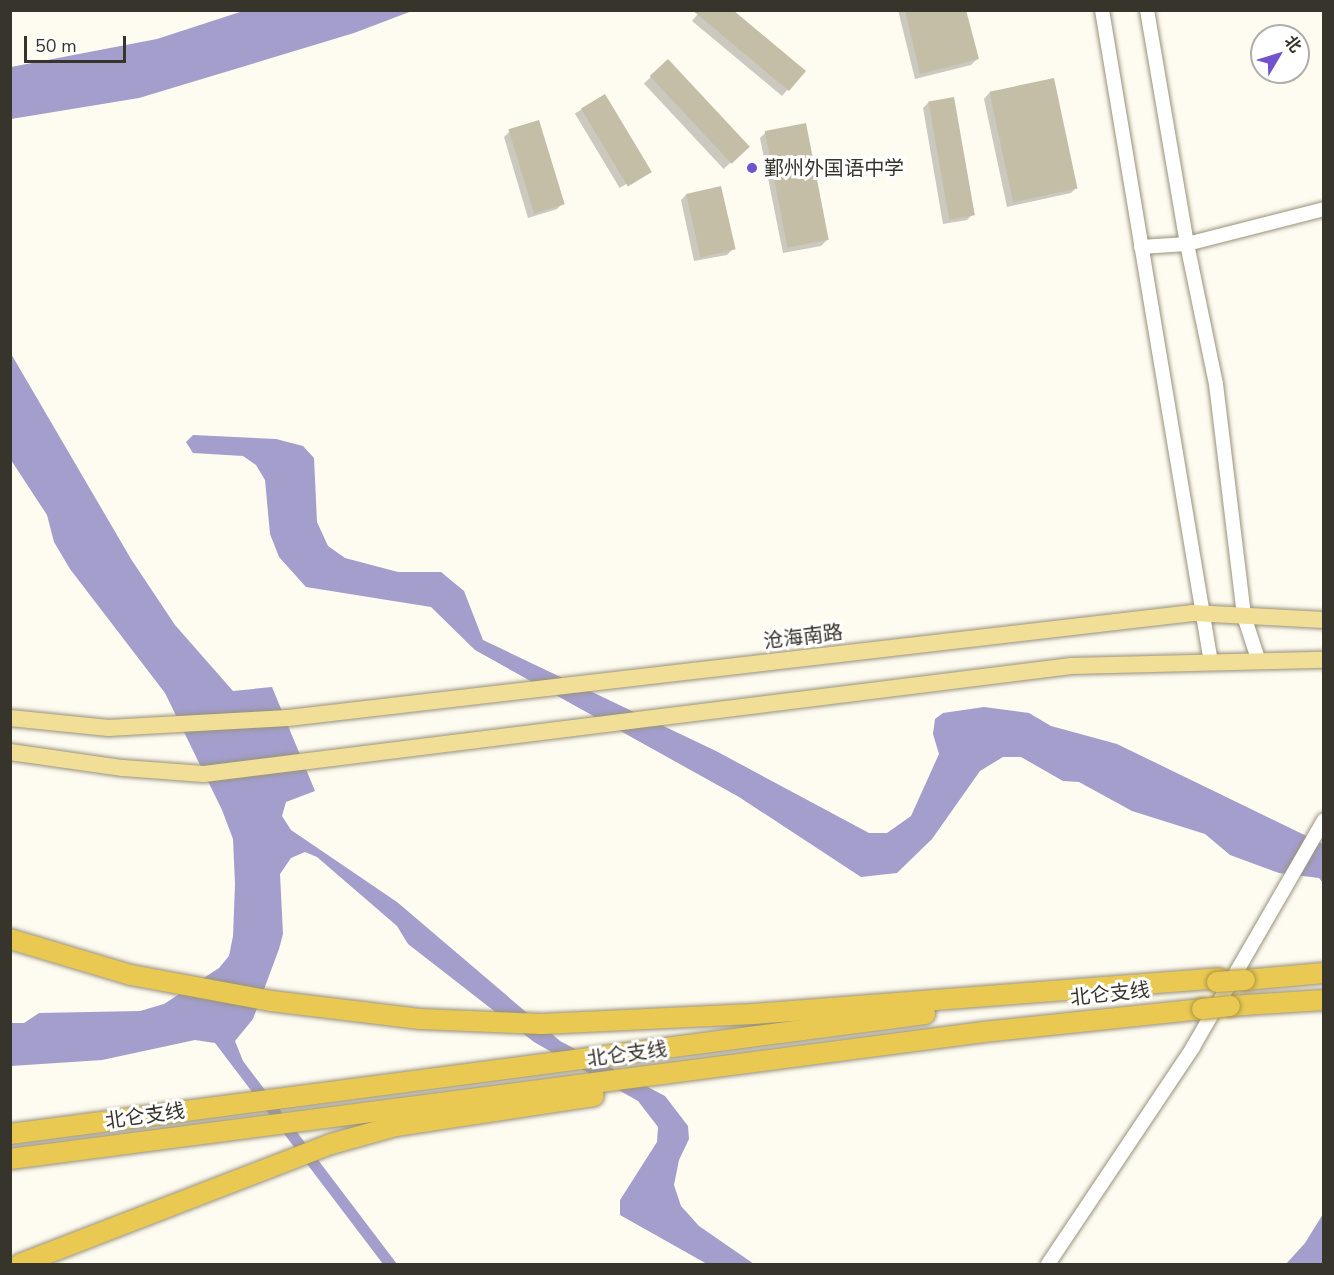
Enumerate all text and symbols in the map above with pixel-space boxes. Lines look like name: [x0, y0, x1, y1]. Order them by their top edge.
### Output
scale bar: [27, 24, 129, 62]
north arrow: [1250, 24, 1310, 84]
text: 北: [1279, 31, 1306, 57]
text: 50 m: [35, 34, 77, 58]
place label: 鄞州外国语中学: [764, 156, 904, 180]
marker: 鄞州外国语中学: [745, 161, 759, 175]
street label: 沧海南路: [762, 620, 844, 654]
street label: 北仑支线: [1069, 978, 1151, 1010]
street label: 北仑支线: [586, 1037, 668, 1071]
street label: 北仑支线: [104, 1099, 186, 1133]

